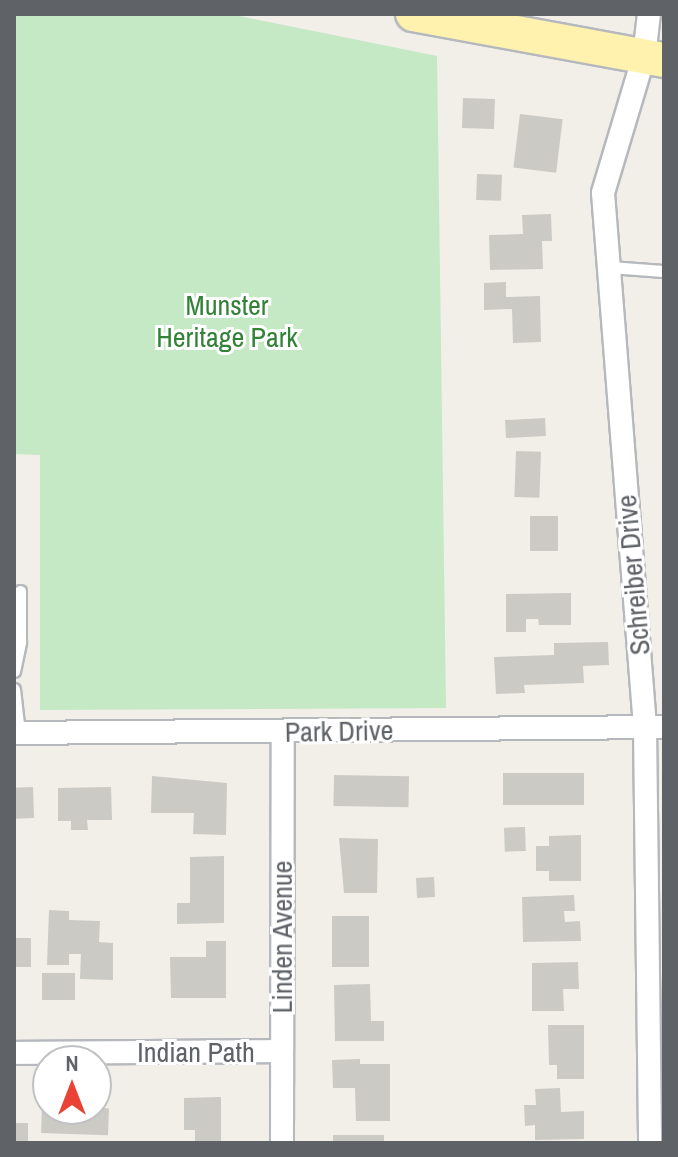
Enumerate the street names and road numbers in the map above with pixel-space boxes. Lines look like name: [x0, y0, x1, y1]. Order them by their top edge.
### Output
street label: Schreiber Drive: [609, 493, 657, 657]
street label: Park Drive: [284, 713, 394, 749]
street label: Linden Avenue: [265, 860, 299, 1014]
street label: Indian Path: [137, 1035, 255, 1069]

